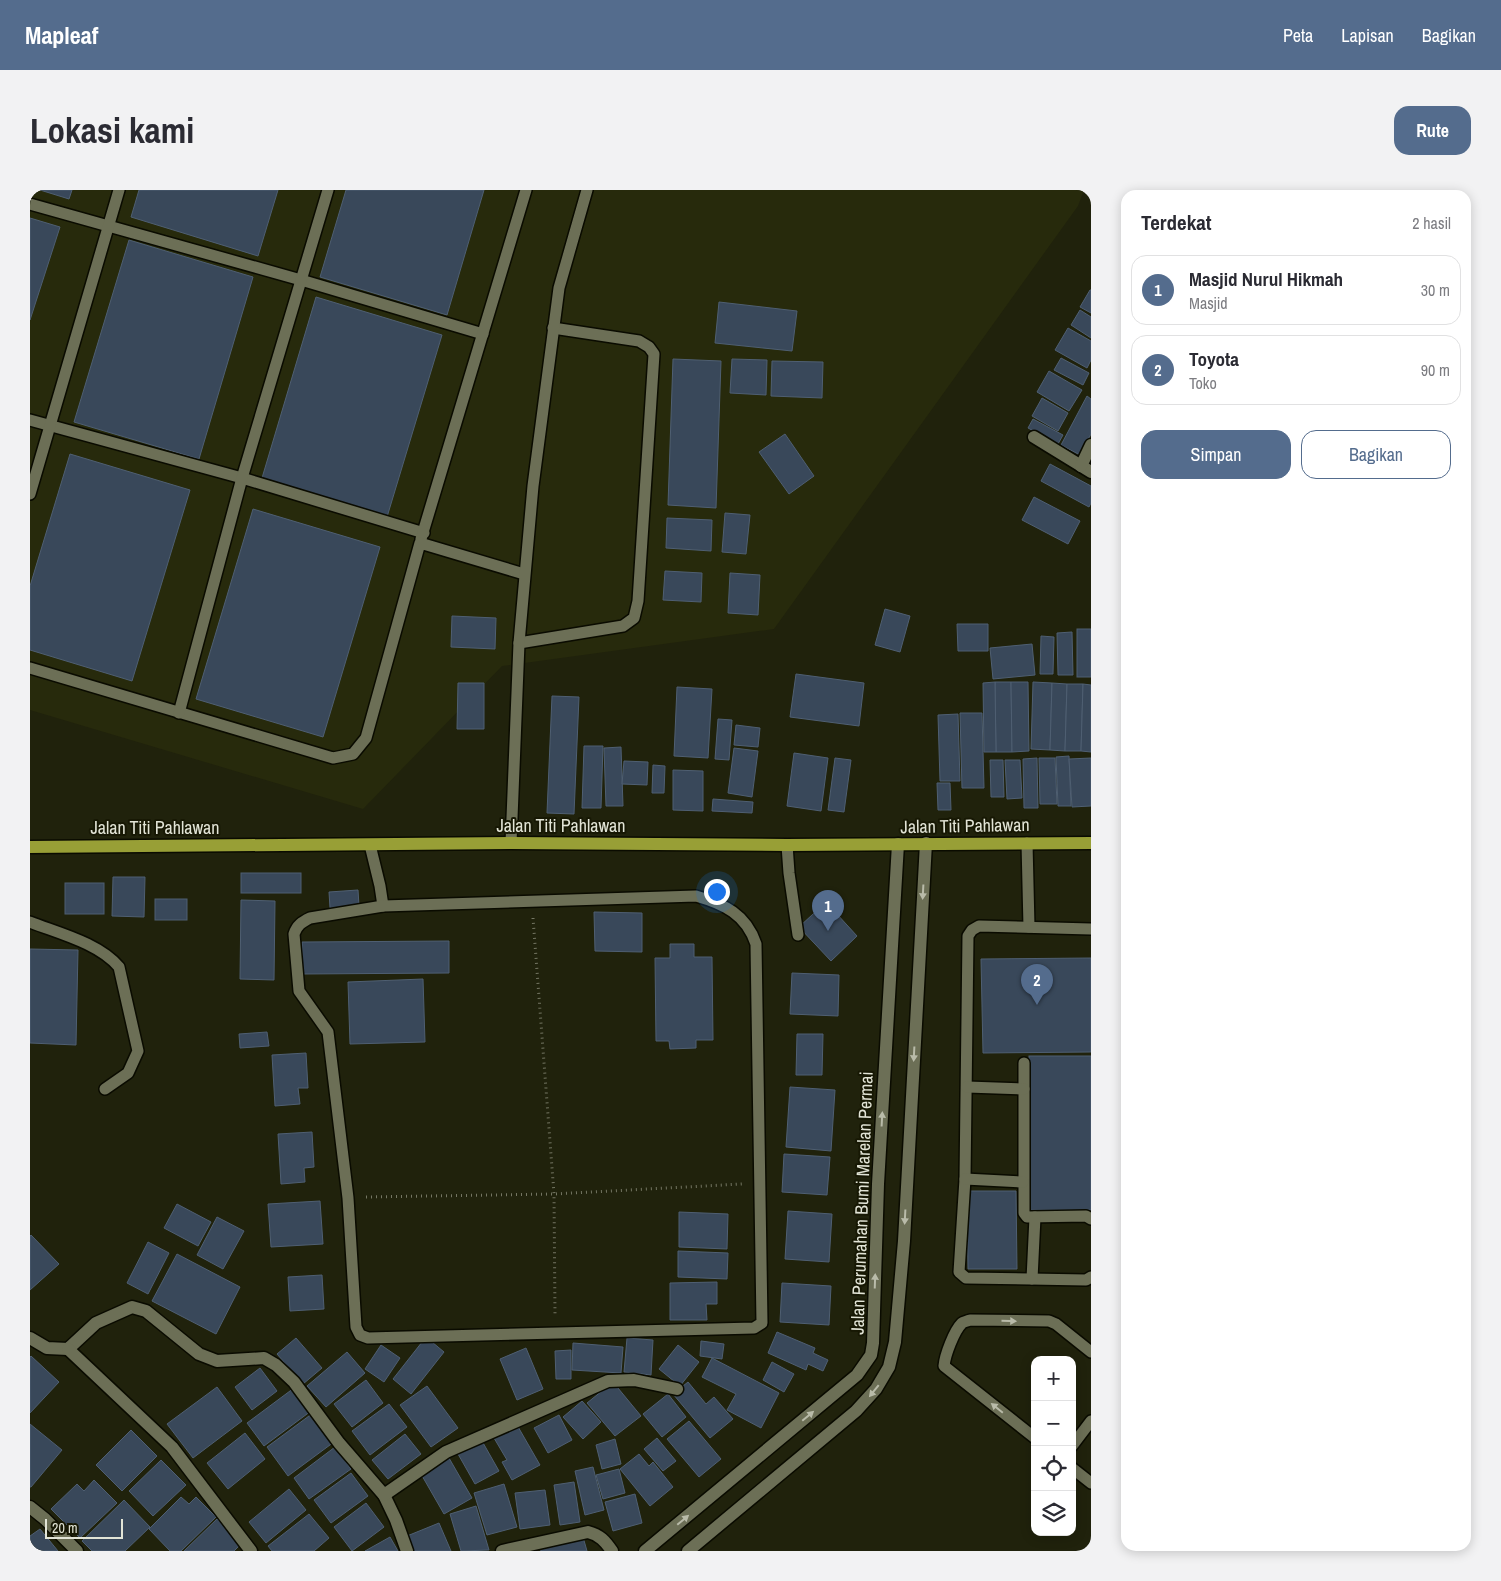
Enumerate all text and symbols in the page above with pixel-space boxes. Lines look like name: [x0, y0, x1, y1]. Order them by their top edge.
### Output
text: Mapleaf: [25, 19, 98, 51]
text: Peta: [1283, 23, 1313, 48]
text: Lapisan: [1341, 23, 1394, 48]
text: Bagikan: [1422, 23, 1476, 48]
button: Rute: [1394, 106, 1471, 155]
text: Lokasi kami: [30, 107, 194, 154]
text: Terdekat: [1141, 208, 1212, 237]
text: 2 hasil: [1412, 212, 1451, 234]
text: Masjid Nurul Hikmah: [1189, 266, 1343, 292]
text: 1: [1154, 279, 1162, 301]
text: 30 m: [1421, 279, 1450, 301]
text: Masjid: [1189, 292, 1228, 314]
text: Toyota: [1189, 346, 1239, 372]
text: 2: [1154, 359, 1162, 381]
text: 90 m: [1421, 359, 1450, 381]
text: Toko: [1189, 372, 1217, 394]
button: Simpan: [1141, 430, 1291, 479]
button: Bagikan: [1301, 430, 1451, 479]
street label: Jalan Titi Pahlawan: [900, 812, 1030, 839]
street label: Jalan Titi Pahlawan: [496, 813, 626, 838]
street label: Jalan Titi Pahlawan: [90, 815, 220, 840]
your location: [704, 879, 730, 905]
one-way arrow: [919, 884, 927, 900]
pin: 1: [812, 890, 844, 931]
pin: 2: [1021, 964, 1053, 1005]
one-way arrow: [910, 1047, 918, 1063]
street label: Jalan Perumahan Bumi Marelan Permai: [844, 1071, 879, 1335]
one-way arrow: [878, 1110, 886, 1126]
one-way arrow: [901, 1209, 909, 1225]
one-way arrow: [871, 1273, 879, 1289]
one-way arrow: [1002, 1317, 1018, 1325]
map controls: [1031, 1356, 1076, 1536]
button: +: [1031, 1356, 1076, 1401]
one-way arrow: [868, 1384, 879, 1397]
button: −: [1031, 1401, 1076, 1446]
one-way arrow: [990, 1403, 1003, 1414]
one-way arrow: [801, 1410, 814, 1421]
button: locate: [1031, 1446, 1076, 1491]
button: layers: [1031, 1491, 1076, 1536]
one-way arrow: [676, 1514, 689, 1525]
scale bar: [45, 1516, 122, 1539]
text: 20 m: [52, 1519, 78, 1537]

